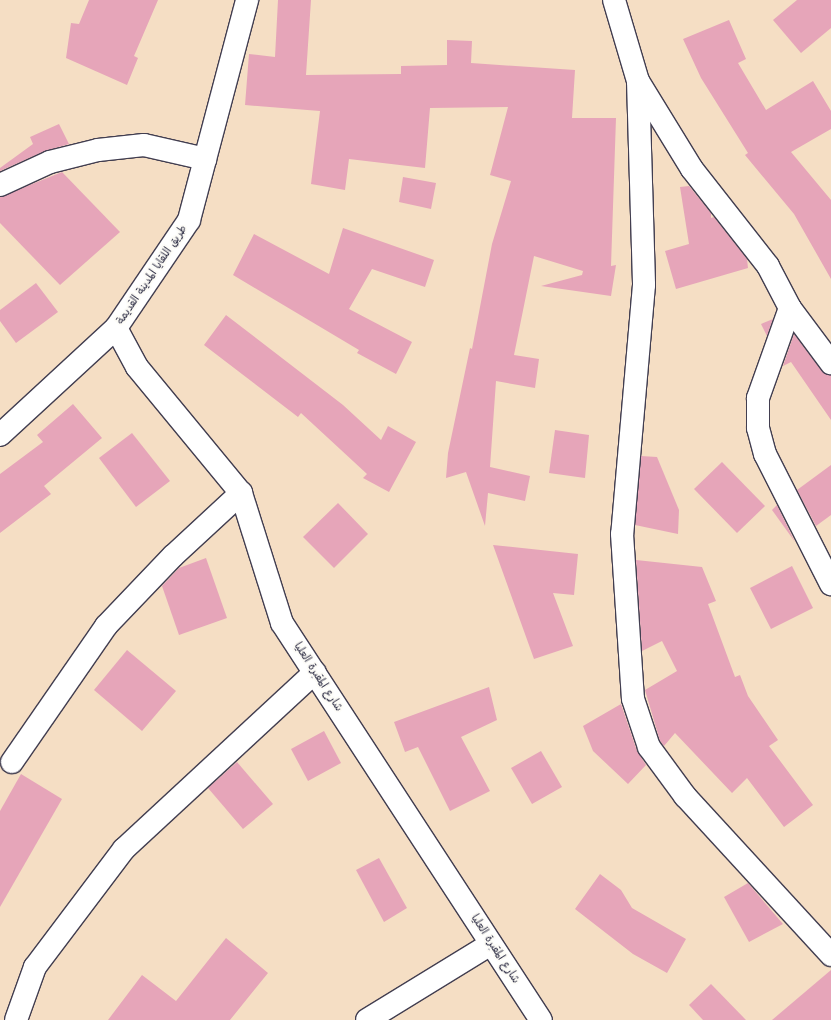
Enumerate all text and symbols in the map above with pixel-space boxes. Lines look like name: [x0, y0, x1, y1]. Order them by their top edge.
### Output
street label: طريق اللقايا المدينة القديمة: [114, 223, 190, 327]
street label: شارع المقبرة العليا: [291, 640, 345, 714]
street label: شارع المقبرة العليا: [468, 912, 522, 986]

